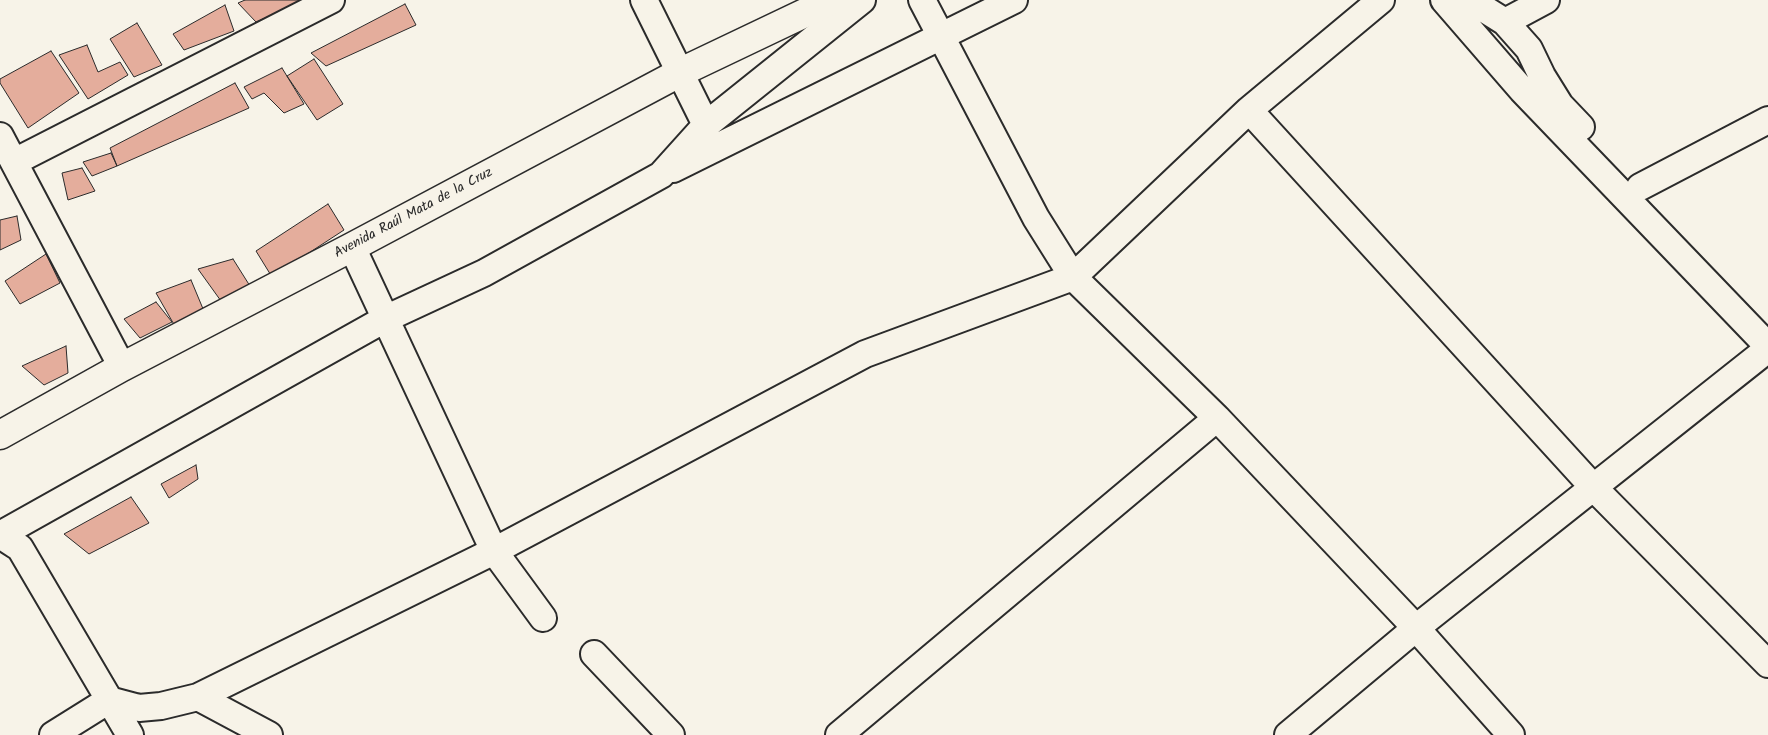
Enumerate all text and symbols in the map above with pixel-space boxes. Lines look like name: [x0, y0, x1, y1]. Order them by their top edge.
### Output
street label: Avenida Raúl Mata de la Cruz: [332, 165, 496, 263]

